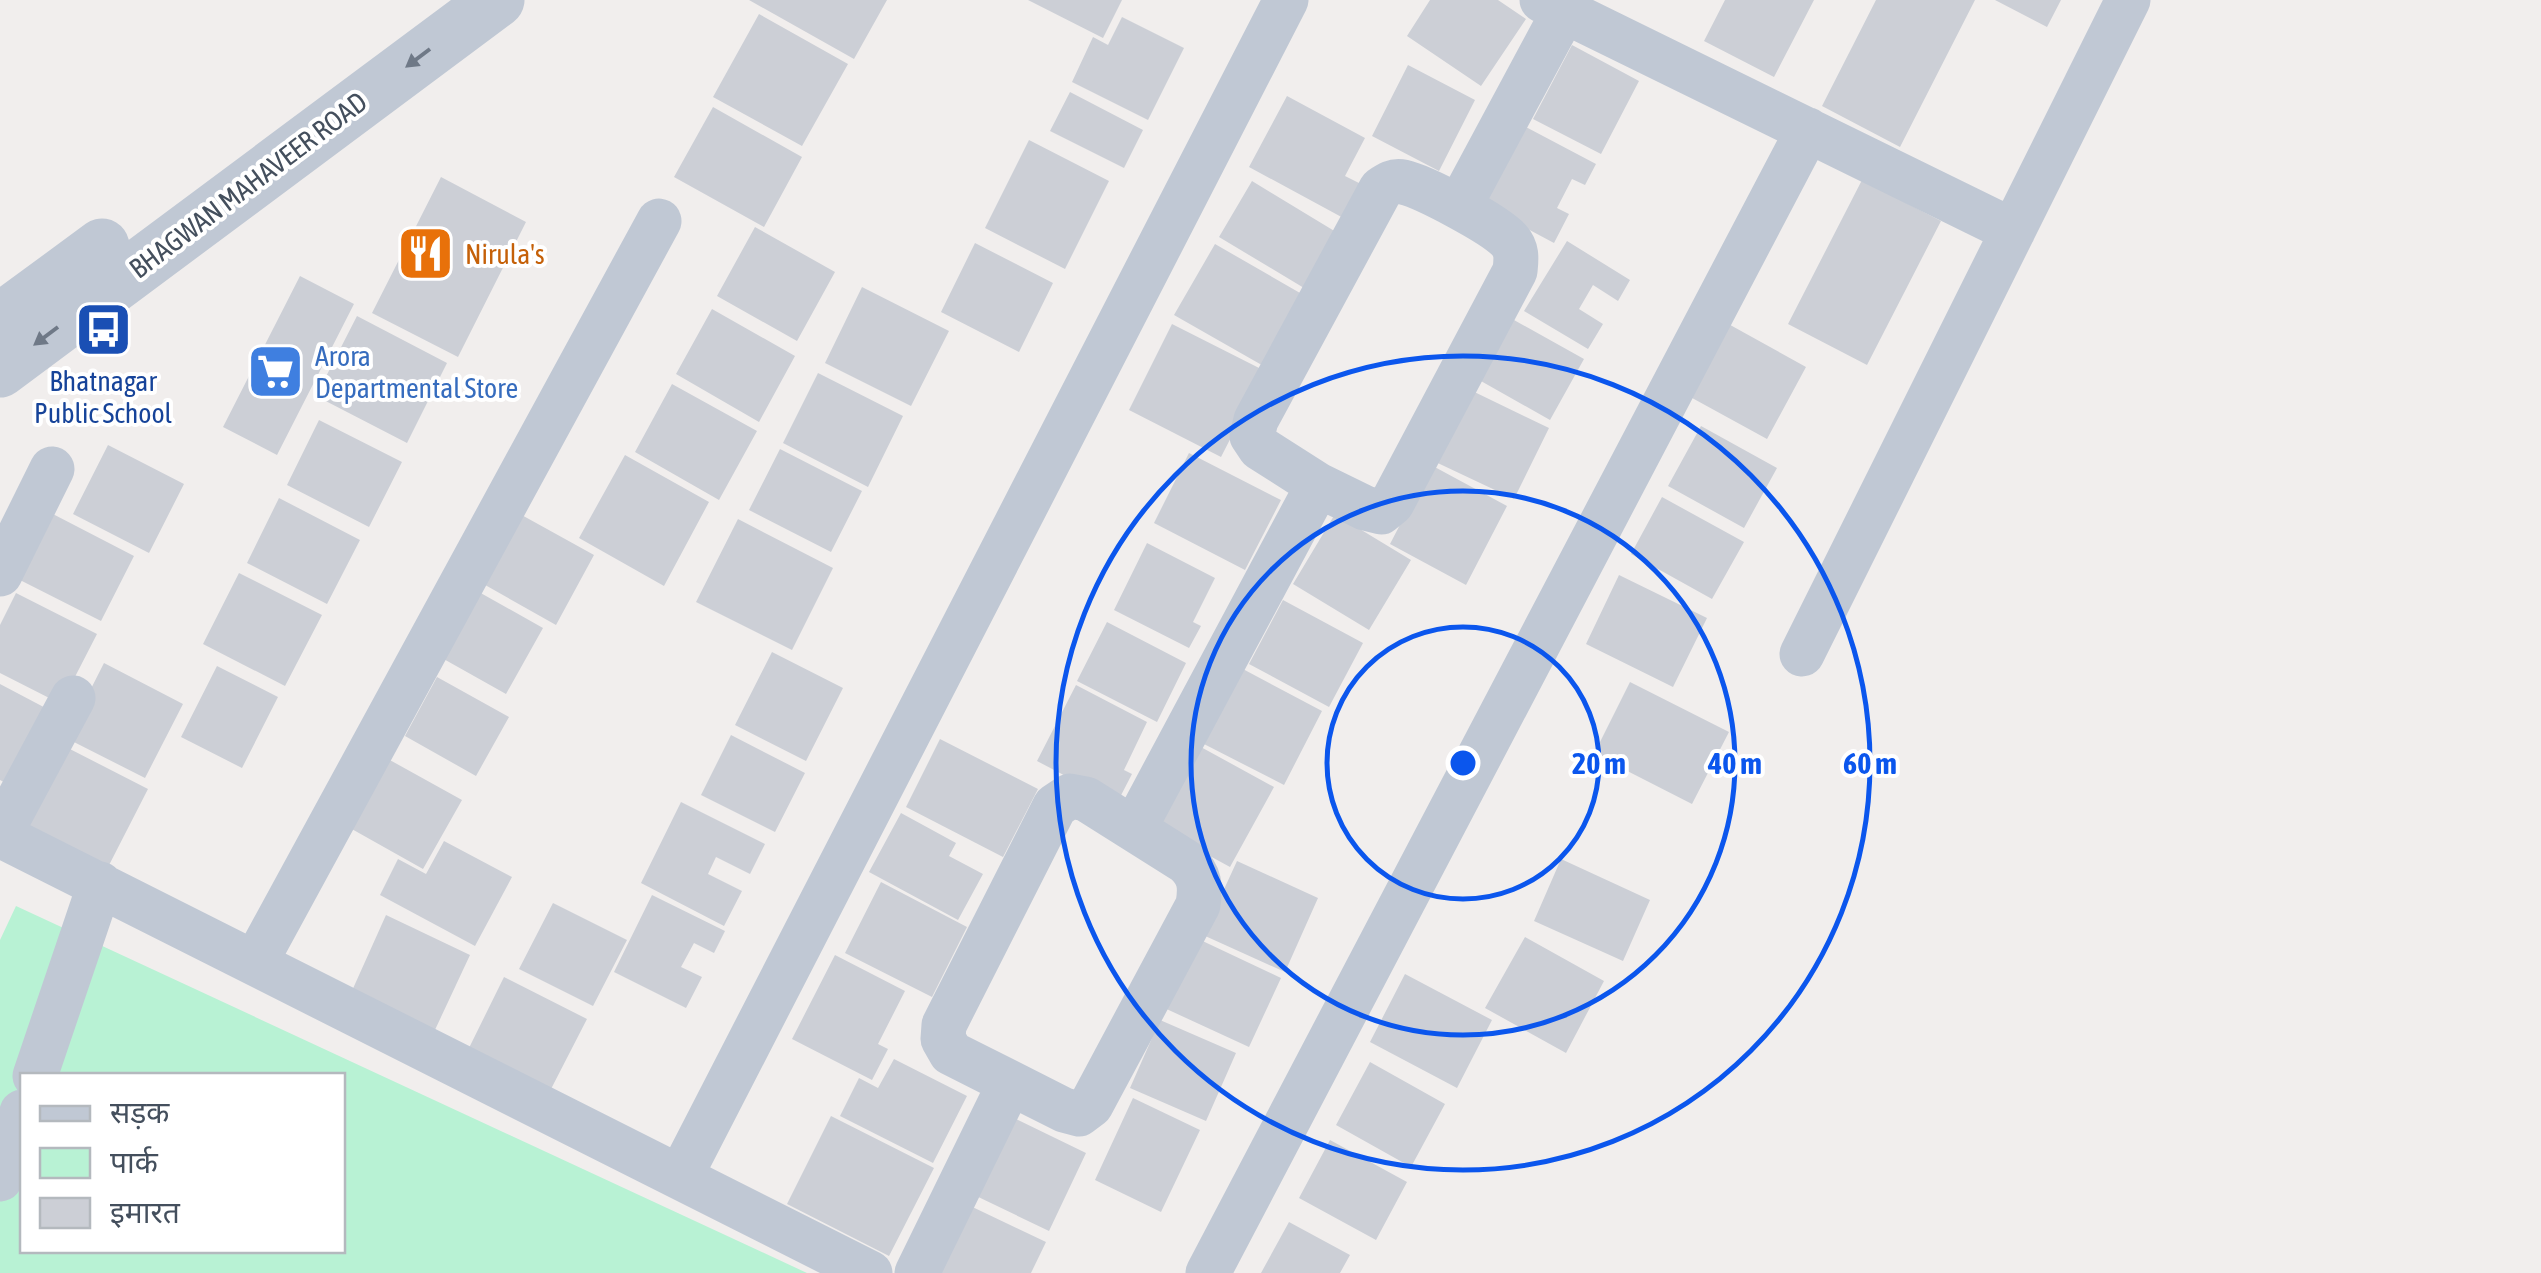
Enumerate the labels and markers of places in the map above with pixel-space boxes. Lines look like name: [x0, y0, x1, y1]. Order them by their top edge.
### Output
restaurant icon: Nirula's: [396, 224, 456, 284]
place label: Nirula's: [465, 238, 545, 270]
bus stop icon: Bhatnagar Public School: [73, 300, 133, 360]
place label: Arora Departmental Store: [315, 340, 518, 404]
supermarket icon: Arora Departmental Store: [246, 342, 306, 402]
place label: Bhatnagar Public School: [34, 365, 173, 429]
centre of rings: [1445, 745, 1481, 781]

